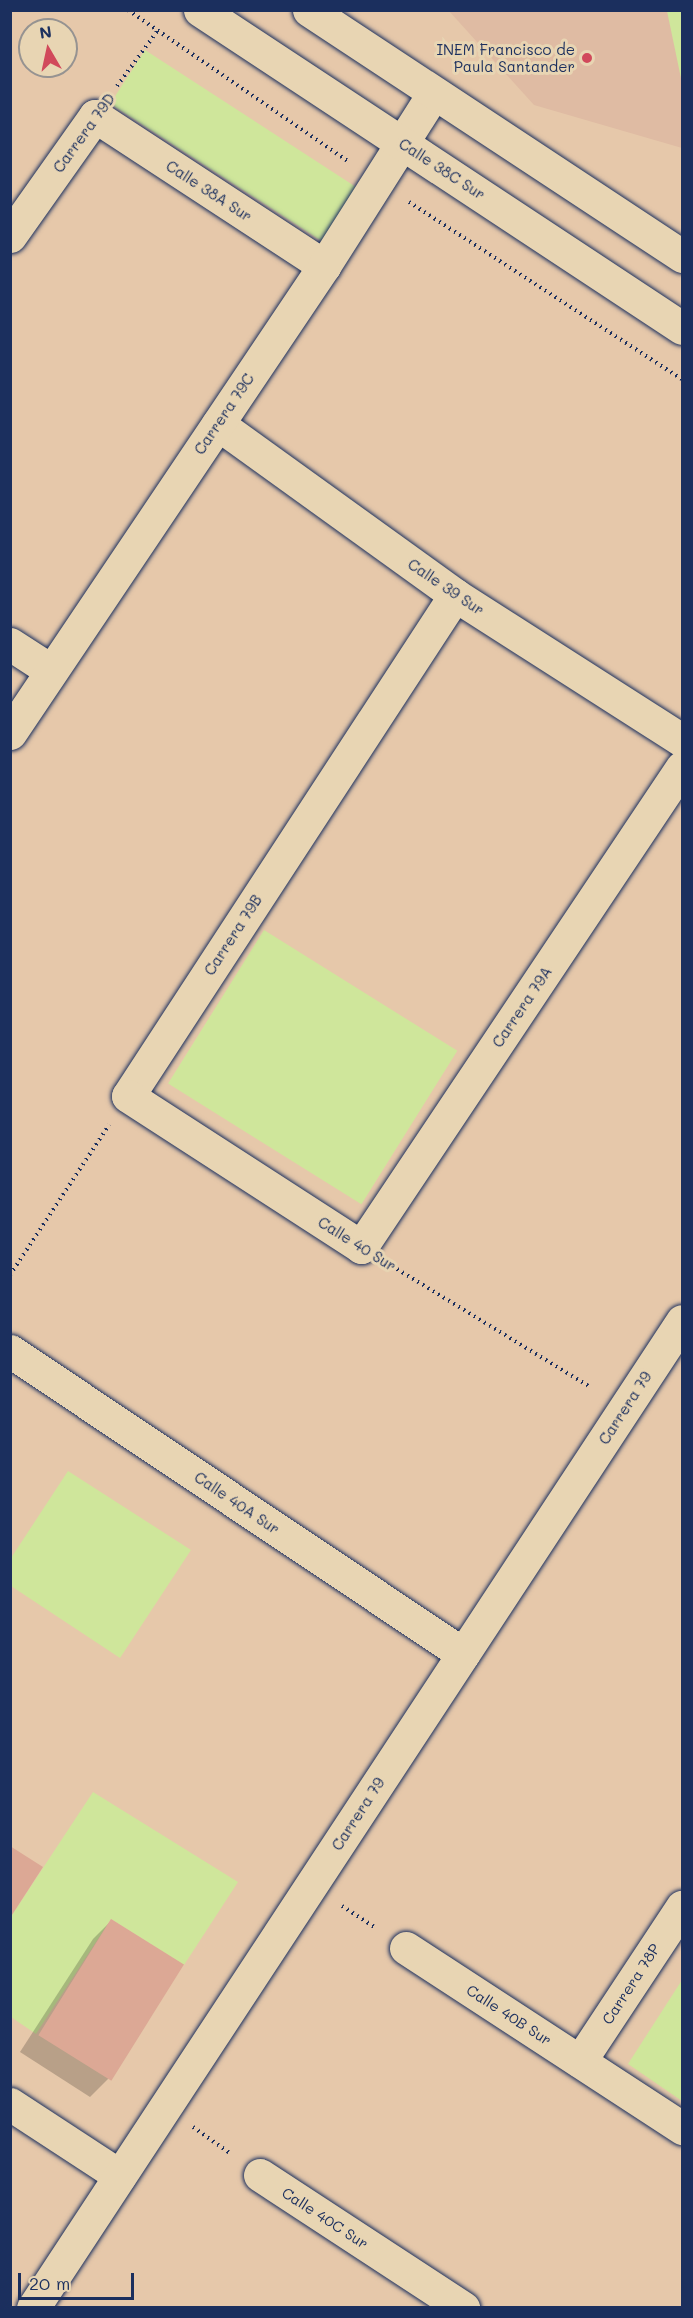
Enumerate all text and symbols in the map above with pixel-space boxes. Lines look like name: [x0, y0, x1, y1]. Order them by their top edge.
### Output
north arrow: [18, 18, 78, 78]
text: N: [38, 20, 53, 43]
place label: INEM Francisco de Paula Santander: [436, 40, 575, 75]
marker: INEM Francisco de Paula Santander: [580, 51, 594, 65]
street label: Carrera 79D: [49, 90, 119, 176]
street label: Calle 38C Sur: [395, 134, 489, 204]
street label: Calle 38A Sur: [163, 157, 255, 225]
street label: Carrera 79C: [190, 370, 258, 458]
street label: Calle 39 Sur: [404, 555, 488, 619]
street label: Carrera 79B: [200, 891, 266, 979]
street label: Carrera 79A: [488, 963, 556, 1051]
street label: Calle 40 Sur: [315, 1213, 399, 1275]
street label: Carrera 79: [595, 1368, 655, 1448]
street label: Calle 40A Sur: [191, 1468, 283, 1538]
street label: Carrera 79: [328, 1774, 388, 1854]
street label: Carrera 78P: [598, 1940, 664, 2028]
street label: Calle 40B Sur: [463, 1981, 555, 2049]
street label: Calle 40C Sur: [278, 2183, 372, 2253]
scale bar: [21, 2261, 136, 2299]
text: 20 m: [29, 2271, 70, 2295]

